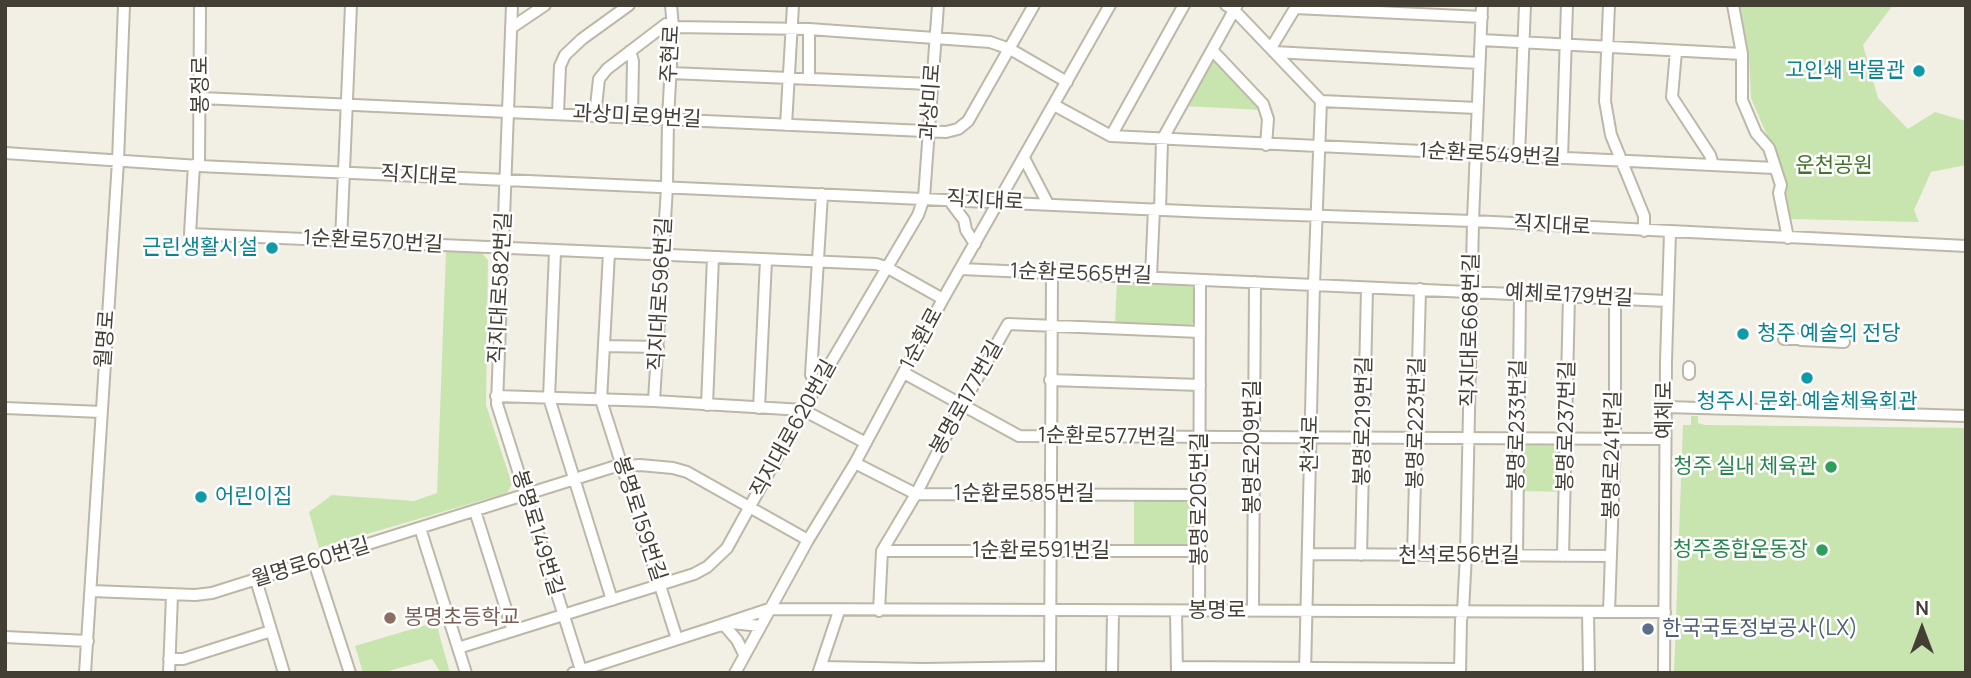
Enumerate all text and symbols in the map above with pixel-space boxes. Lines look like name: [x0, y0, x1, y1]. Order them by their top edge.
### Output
street label: 주현로: [657, 24, 685, 84]
street label: 봉정로: [188, 56, 214, 114]
place label: 고인쇄 박물관: [1785, 58, 1905, 84]
street label: 과상미로: [916, 63, 946, 141]
marker: 고인쇄 박물관: [1911, 63, 1927, 79]
street label: 과상미로9번길: [572, 101, 702, 133]
street label: 1순환로549번길: [1418, 139, 1562, 171]
park label: 운천공원: [1795, 153, 1873, 179]
street label: 직지대로: [380, 161, 458, 191]
street label: 직지대로: [946, 186, 1024, 216]
street label: 직지대로582번길: [484, 211, 518, 365]
street label: 직지대로: [1513, 211, 1591, 241]
street label: 직지대로596번길: [644, 216, 678, 372]
street label: 1순환로570번길: [302, 226, 444, 258]
place label: 근린생활시설: [142, 235, 258, 261]
marker: 근린생활시설: [264, 240, 280, 256]
street label: 직지대로668번길: [1457, 253, 1485, 407]
street label: 1순환로565번길: [1010, 259, 1152, 289]
street label: 예체로179번길: [1504, 280, 1634, 312]
street label: 1순환로: [895, 304, 949, 374]
street label: 월명로: [91, 309, 121, 369]
place label: 청주 예술의 전당: [1757, 321, 1901, 347]
marker: 청주 예술의 전당: [1735, 326, 1751, 342]
street label: 봉명로177번길: [925, 337, 1009, 459]
street label: 직지대로620번길: [746, 356, 842, 502]
street label: 봉명로219번길: [1350, 356, 1378, 486]
street label: 봉명로223번길: [1403, 357, 1431, 489]
street label: 봉명로233번길: [1504, 359, 1532, 491]
street label: 봉명로237번길: [1553, 360, 1581, 492]
marker: 청주시 문화 예술체육회관: [1799, 370, 1815, 386]
street label: 봉명로209번길: [1240, 380, 1266, 514]
street label: 예체로: [1652, 381, 1678, 439]
place label: 청주시 문화 예술체육회관: [1697, 389, 1917, 415]
street label: 봉명로241번길: [1599, 390, 1627, 520]
street label: 천석로: [1298, 415, 1324, 473]
street label: 1순환로577번길: [1038, 423, 1176, 451]
street label: 봉명로205번길: [1187, 432, 1213, 566]
street label: 봉명로159번길: [607, 453, 671, 585]
place label: 청주 실내 체육관: [1673, 454, 1817, 480]
marker: 청주 실내 체육관: [1823, 459, 1839, 475]
street label: 봉명로149번길: [506, 467, 568, 599]
street label: 1순환로585번길: [953, 481, 1095, 507]
place label: 어린이집: [215, 484, 292, 510]
marker: 어린이집: [193, 489, 209, 505]
street label: 월명로60번길: [249, 533, 373, 593]
place label: 청주종합운동장: [1673, 537, 1808, 563]
street label: 1순환로591번길: [972, 538, 1110, 564]
marker: 청주종합운동장: [1814, 542, 1830, 558]
street label: 천석로56번길: [1398, 543, 1520, 569]
north arrow: [1887, 594, 1957, 664]
text: N: [1915, 595, 1929, 621]
street label: 봉명로: [1188, 598, 1246, 624]
place label: 봉명초등학교: [404, 605, 520, 631]
marker: 봉명초등학교: [382, 610, 398, 626]
place label: 한국국토정보공사(LX): [1662, 616, 1858, 642]
marker: 한국국토정보공사(LX): [1640, 621, 1656, 637]

